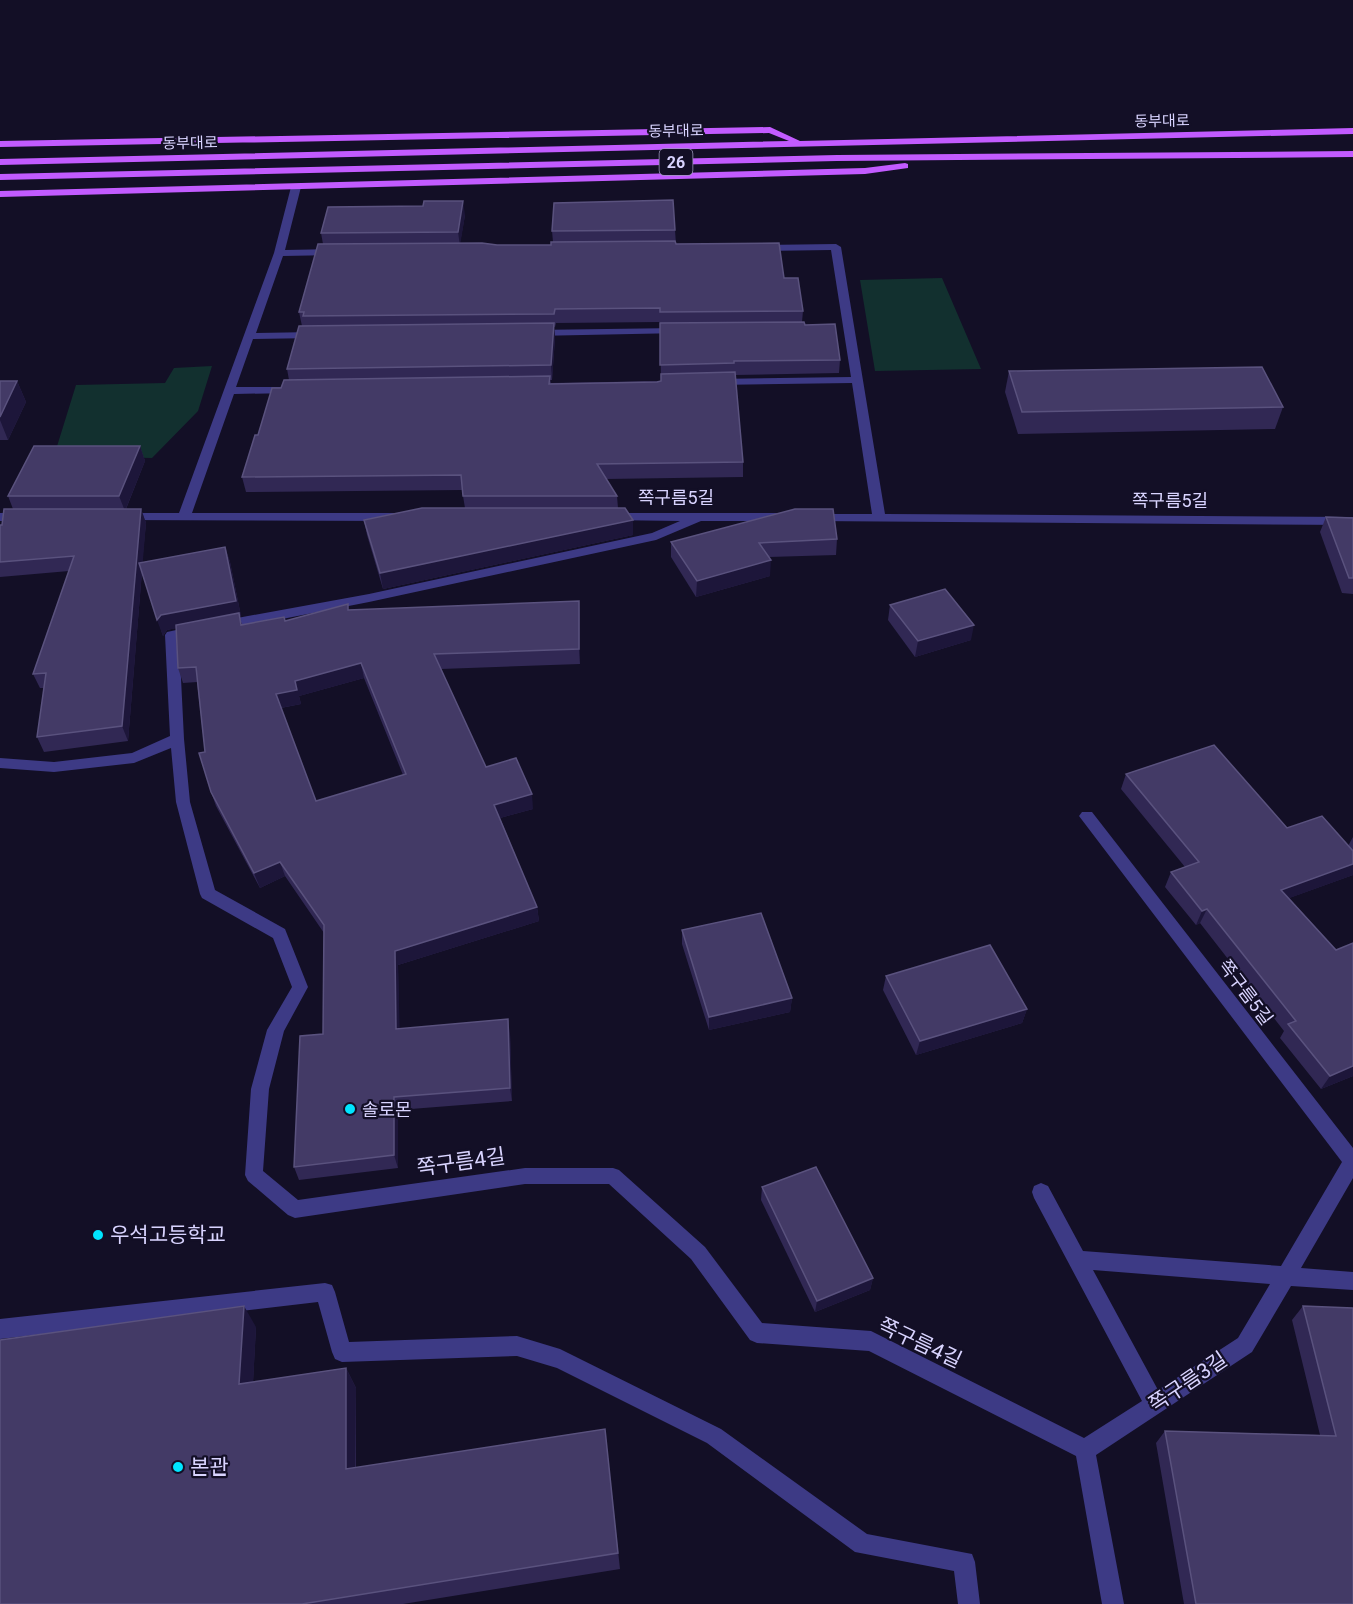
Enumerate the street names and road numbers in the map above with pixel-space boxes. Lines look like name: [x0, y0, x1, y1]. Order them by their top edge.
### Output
street label: 동부대로: [1134, 112, 1190, 130]
street label: 동부대로: [648, 122, 704, 140]
street label: 동부대로: [162, 134, 218, 152]
road number: 26: [660, 149, 692, 175]
street label: 쪽구름5길: [638, 487, 714, 508]
street label: 쪽구름5길: [1132, 490, 1208, 511]
street label: 쪽구름5길: [1215, 955, 1277, 1029]
street label: 쪽구름4길: [415, 1144, 507, 1180]
street label: 쪽구름4길: [875, 1313, 965, 1373]
street label: 쪽구름3길: [1144, 1347, 1232, 1417]

